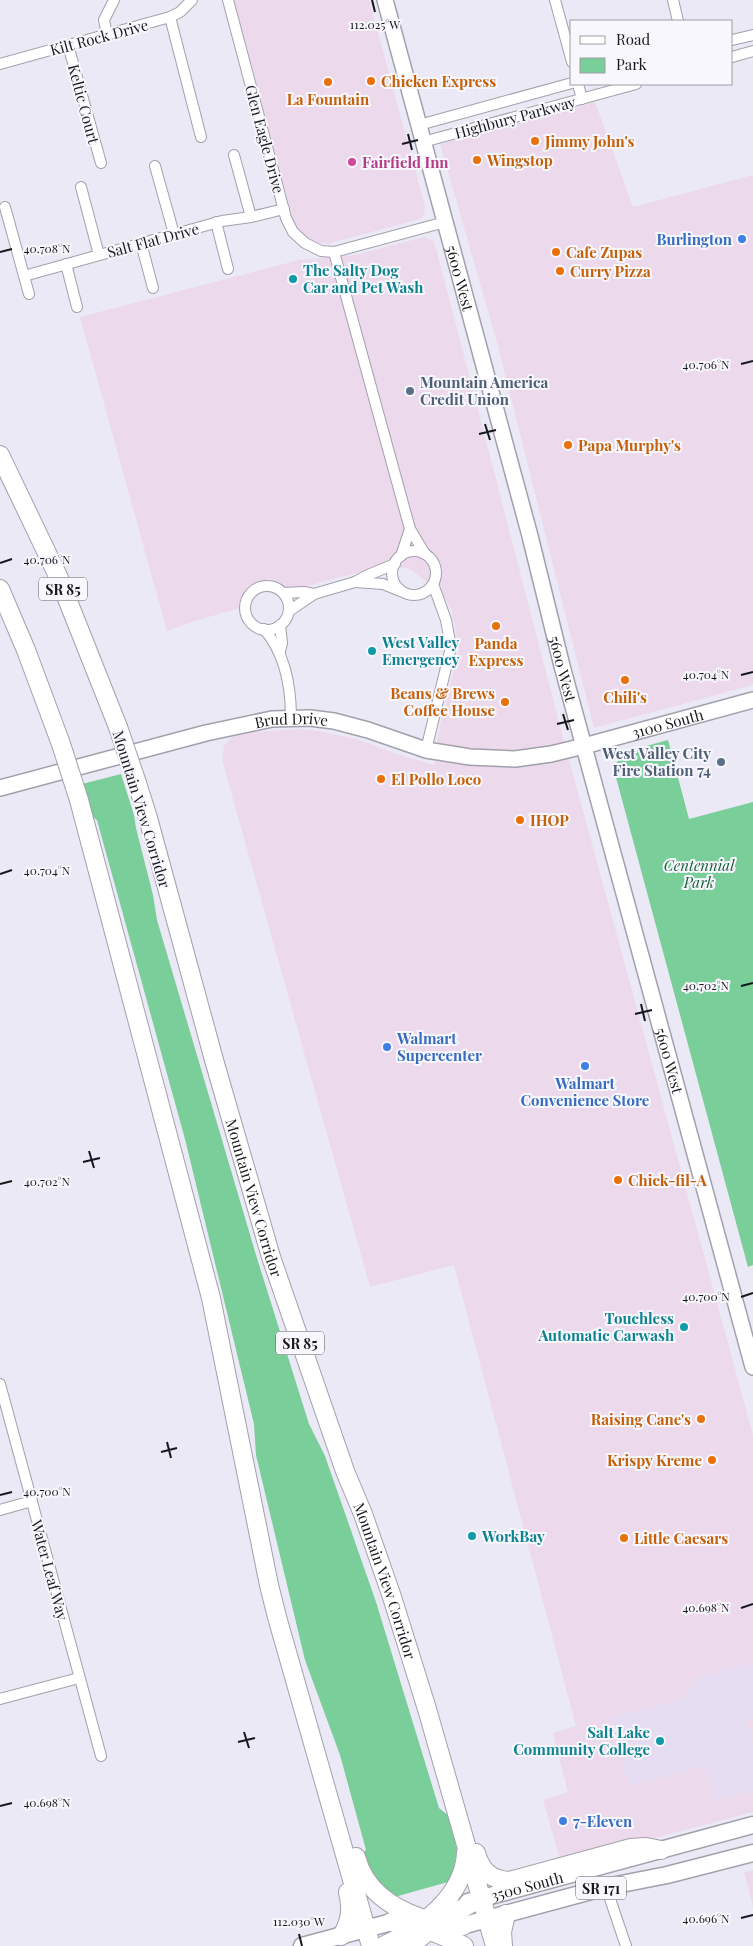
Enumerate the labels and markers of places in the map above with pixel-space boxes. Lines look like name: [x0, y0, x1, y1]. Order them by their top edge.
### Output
place label: Chicken Express: [381, 71, 496, 91]
marker: Chicken Express: [365, 75, 377, 87]
marker: La Fountain: [322, 76, 334, 88]
place label: La Fountain: [287, 89, 370, 109]
place label: Jimmy John's: [544, 131, 634, 151]
marker: Jimmy John's: [529, 135, 541, 147]
place label: Wingstop: [486, 150, 553, 170]
place label: Fairfield Inn: [362, 152, 449, 172]
marker: Wingstop: [471, 154, 483, 166]
marker: Fairfield Inn: [346, 156, 358, 168]
place label: Burlington: [657, 229, 733, 249]
marker: Burlington: [736, 233, 748, 245]
place label: Cafe Zupas: [566, 242, 642, 262]
marker: Cafe Zupas: [550, 246, 562, 258]
place label: The Salty Dog Car and Pet Wash: [303, 260, 423, 297]
place label: Curry Pizza: [570, 261, 651, 281]
marker: Curry Pizza: [554, 265, 566, 277]
marker: The Salty Dog Car and Pet Wash: [287, 273, 299, 285]
place label: Mountain America Credit Union: [420, 372, 549, 409]
marker: Mountain America Credit Union: [404, 385, 416, 397]
place label: Papa Murphy's: [578, 435, 681, 455]
marker: Papa Murphy's: [562, 439, 574, 451]
marker: Panda Express: [490, 620, 502, 632]
place label: West Valley Emergency: [381, 632, 460, 669]
place label: Panda Express: [469, 633, 523, 670]
marker: West Valley Emergency: [366, 645, 378, 657]
marker: Chili's: [619, 674, 631, 686]
place label: Beans & Brews Coffee House: [390, 683, 495, 720]
place label: Chili's: [603, 687, 647, 707]
marker: Beans & Brews Coffee House: [499, 696, 511, 708]
place label: West Valley City Fire Station 74: [601, 743, 711, 780]
marker: West Valley City Fire Station 74: [715, 756, 727, 768]
place label: El Pollo Loco: [391, 769, 481, 789]
marker: El Pollo Loco: [375, 773, 387, 785]
place label: IHOP: [530, 810, 569, 830]
marker: IHOP: [514, 814, 526, 826]
place label: Walmart Supercenter: [396, 1028, 482, 1065]
marker: Walmart Supercenter: [381, 1041, 393, 1053]
marker: Walmart Convenience Store: [579, 1060, 591, 1072]
place label: Walmart Convenience Store: [521, 1073, 650, 1110]
place label: Chick-fil-A: [628, 1170, 708, 1190]
marker: Chick-fil-A: [612, 1174, 624, 1186]
place label: Touchless Automatic Carwash: [538, 1308, 674, 1345]
marker: Touchless Automatic Carwash: [678, 1321, 690, 1333]
place label: Raising Cane's: [591, 1409, 691, 1429]
marker: Raising Cane's: [695, 1413, 707, 1425]
place label: Krispy Kreme: [607, 1450, 702, 1470]
marker: Krispy Kreme: [706, 1454, 718, 1466]
place label: WorkBay: [481, 1526, 545, 1546]
place label: Little Caesars: [634, 1528, 728, 1548]
marker: WorkBay: [466, 1530, 478, 1542]
marker: Little Caesars: [618, 1532, 630, 1544]
place label: Salt Lake Community College: [513, 1722, 650, 1759]
marker: Salt Lake Community College: [654, 1735, 666, 1747]
place label: 7-Eleven: [573, 1811, 633, 1831]
marker: 7-Eleven: [557, 1815, 569, 1827]

